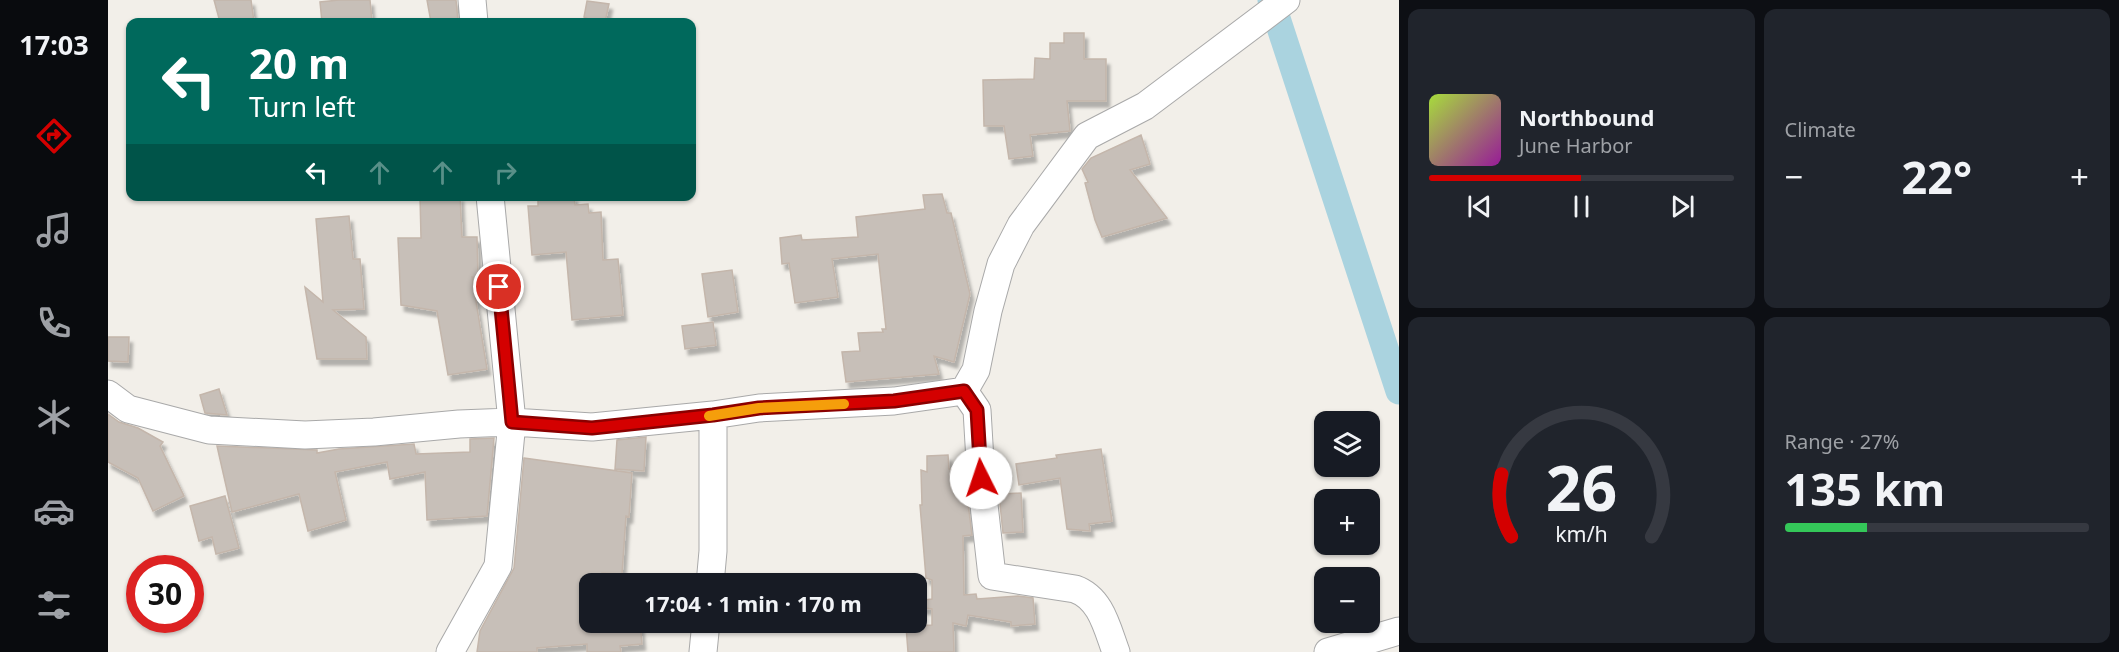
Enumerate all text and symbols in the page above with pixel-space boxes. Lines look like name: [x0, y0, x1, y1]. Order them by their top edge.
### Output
text: 17:03: [19, 26, 89, 63]
text: 20 m: [249, 34, 349, 91]
icon: left: [150, 42, 228, 120]
text: Turn left: [249, 88, 355, 125]
text: Northbound: [1519, 102, 1654, 132]
icon: directions: [33, 115, 75, 157]
text: Climate: [1785, 116, 1856, 143]
text: June Harbor: [1519, 132, 1633, 159]
text: 22°: [1901, 146, 1972, 207]
text: −: [1785, 154, 1803, 199]
text: +: [2070, 154, 2089, 199]
icon: left: [300, 156, 333, 189]
icon: ahead: [363, 156, 396, 189]
icon: ahead: [426, 156, 459, 189]
icon: right: [489, 156, 522, 189]
icon: previous: [1463, 190, 1496, 223]
icon: pause: [1565, 190, 1598, 223]
icon: next: [1666, 190, 1699, 223]
icon: music: [33, 209, 75, 251]
pin: [473, 261, 524, 312]
icon: arrive: [482, 270, 515, 303]
icon: phone: [33, 302, 75, 344]
icon: climate: [33, 396, 75, 438]
map controls: [1314, 411, 1380, 633]
button: layers: [1314, 411, 1380, 477]
text: Range · 27%: [1785, 428, 1899, 455]
text: 26: [1546, 444, 1617, 529]
position arrow: [949, 446, 1013, 510]
text: 135 km: [1785, 458, 1945, 519]
button: +: [1314, 489, 1380, 555]
icon: car: [33, 490, 75, 532]
text: km/h: [1555, 519, 1608, 548]
speed limit sign: 30: [126, 555, 204, 633]
button: −: [1314, 567, 1380, 633]
icon: filters: [33, 584, 75, 626]
text: 17:04 · 1 min · 170 m: [644, 588, 862, 618]

